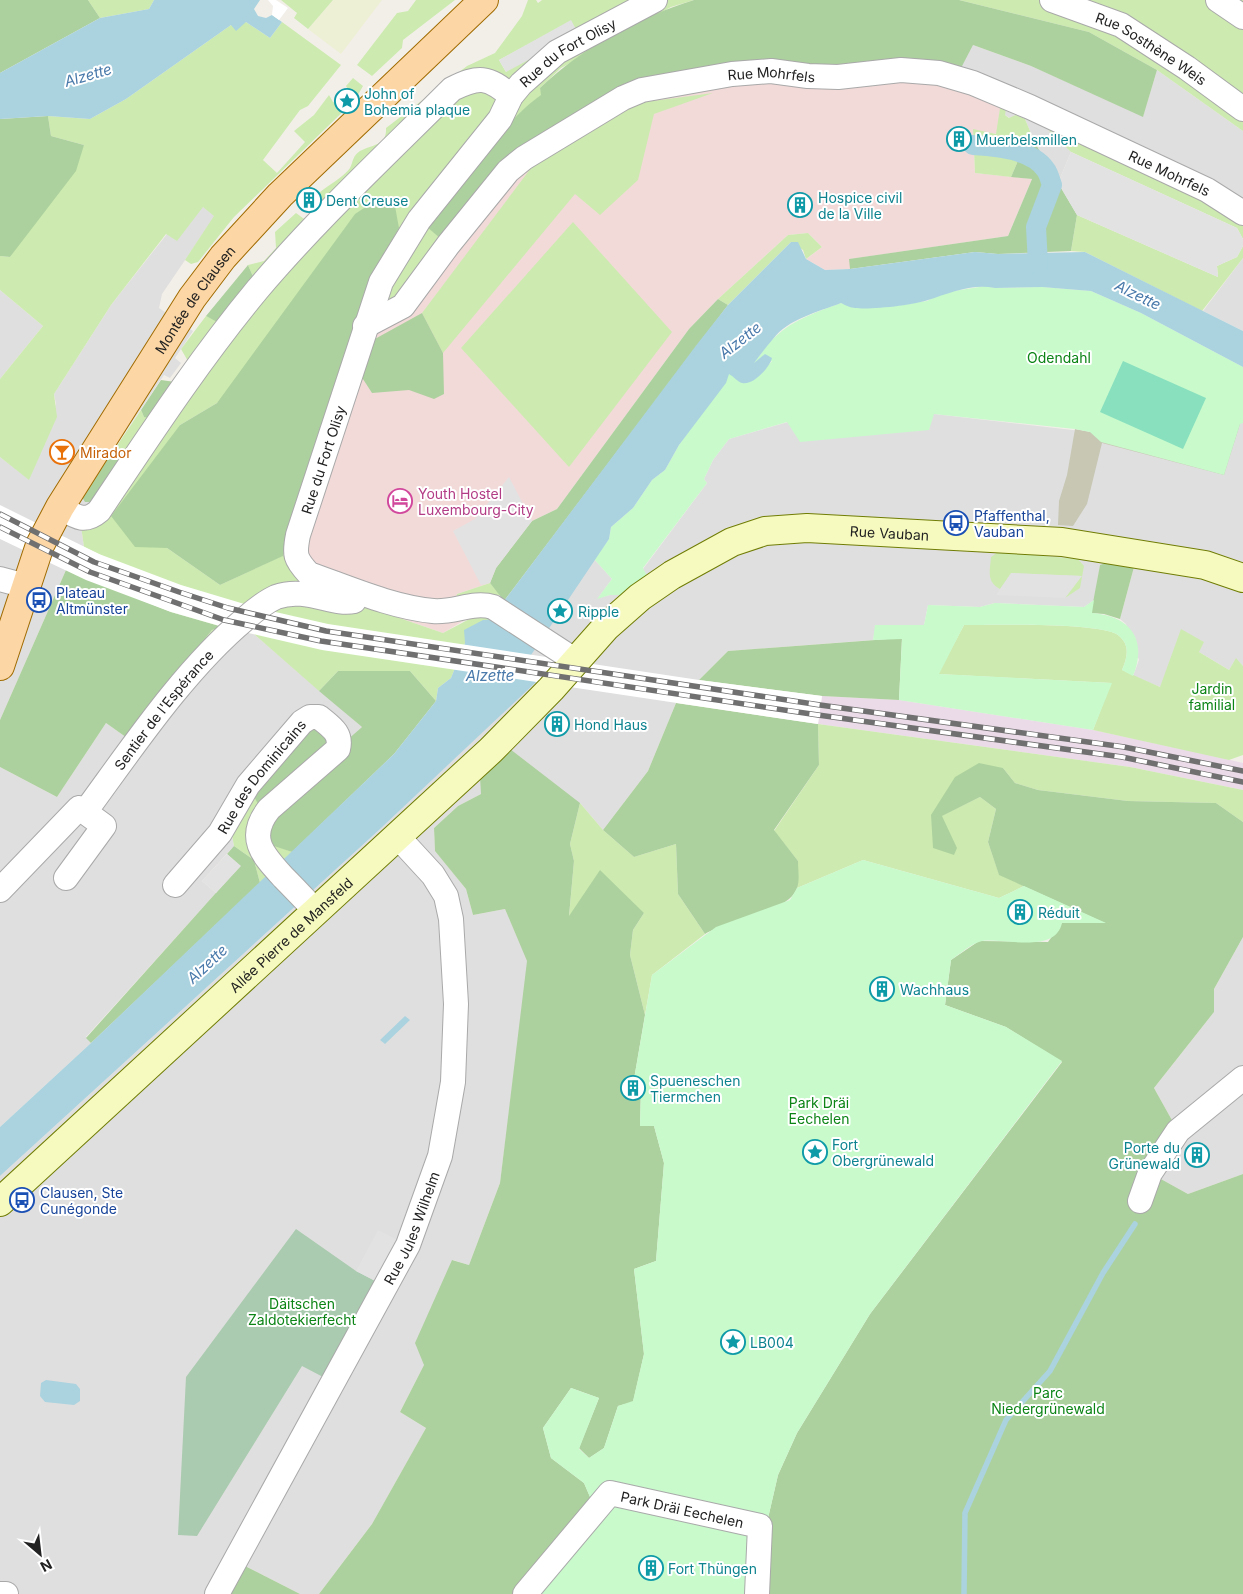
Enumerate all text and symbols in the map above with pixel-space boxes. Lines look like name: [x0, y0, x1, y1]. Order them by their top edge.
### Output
street label: Rue Sosthène Weis: [1093, 8, 1210, 88]
street label: Rue du Fort Olisy: [516, 14, 619, 90]
water label: Alzette: [61, 59, 114, 91]
street label: Rue Mohrfels: [727, 62, 815, 85]
place label: John of Bohemia plaque: [364, 85, 470, 118]
place icon: John of Bohemia plaque: [334, 88, 360, 114]
building icon: Muerbelsmillen: [946, 126, 972, 152]
place label: Muerbelsmillen: [976, 131, 1077, 148]
street label: Rue Mohrfels: [1126, 146, 1213, 199]
building icon: Dent Creuse: [296, 187, 322, 213]
place label: Hospice civil de la Ville: [818, 189, 902, 222]
place label: Dent Creuse: [326, 192, 408, 209]
building icon: Hospice civil de la Ville: [787, 192, 813, 218]
street label: Montée de Clausen: [151, 242, 238, 356]
water label: Alzette: [1111, 275, 1164, 314]
water label: Alzette: [714, 318, 765, 363]
park label: Odendahl: [1027, 349, 1091, 366]
street label: Rue du Fort Olisy: [297, 403, 348, 516]
bar icon: Mirador: [49, 439, 75, 465]
place label: Mirador: [80, 444, 131, 461]
place label: Youth Hostel Luxembourg-City: [418, 485, 534, 518]
hotel icon: Youth Hostel Luxembourg-City: [387, 488, 413, 514]
place label: Pfaffenthal, Vauban: [974, 507, 1050, 540]
bus stop icon: Pfaffenthal, Vauban: [943, 510, 969, 536]
street label: Rue Vauban: [849, 522, 930, 543]
place label: Plateau Altmünster: [56, 584, 128, 617]
bus stop icon: Plateau Altmünster: [26, 587, 52, 613]
place icon: Ripple: [547, 598, 573, 624]
place label: Ripple: [578, 603, 619, 620]
street label: Sentier de l'Espérance: [110, 646, 216, 773]
water label: Alzette: [465, 666, 514, 685]
park label: Jardin familial: [1189, 680, 1235, 713]
building icon: Hond Haus: [544, 711, 570, 737]
street label: Rue des Dominicains: [213, 716, 309, 836]
place label: Hond Haus: [574, 716, 648, 733]
street label: Allée Pierre de Mansfeld: [225, 873, 356, 995]
building icon: Réduit: [1007, 899, 1033, 925]
place label: Réduit: [1038, 904, 1080, 921]
water label: Alzette: [182, 940, 231, 988]
building icon: Wachhaus: [869, 976, 895, 1002]
place label: Wachhaus: [900, 981, 969, 998]
place label: Spueneschen Tiermchen: [650, 1072, 741, 1105]
building icon: Spueneschen Tiermchen: [620, 1075, 646, 1101]
park label: Park Dräi Eechelen: [789, 1094, 849, 1127]
place label: Fort Obergrünewald: [832, 1136, 934, 1169]
place icon: Fort Obergrünewald: [802, 1139, 828, 1165]
place label: Porte du Grünewald: [1109, 1139, 1180, 1172]
building icon: Porte du Grünewald: [1184, 1142, 1210, 1168]
street label: Rue Jules Wilhelm: [380, 1169, 442, 1287]
place label: Clausen, Ste Cunégonde: [40, 1184, 123, 1217]
bus stop icon: Clausen, Ste Cunégonde: [9, 1187, 35, 1213]
park label: Däitschen Zaldotekierfecht: [248, 1295, 356, 1328]
place icon: LB004: [720, 1329, 746, 1355]
place label: LB004: [750, 1334, 794, 1351]
park label: Parc Niedergrünewald: [991, 1384, 1105, 1417]
street label: Park Dräi Eechelen: [619, 1487, 745, 1531]
north arrow: [15, 1529, 65, 1579]
building icon: Fort Thüngen: [638, 1555, 664, 1581]
text: N: [38, 1556, 55, 1576]
place label: Fort Thüngen: [668, 1560, 757, 1577]

